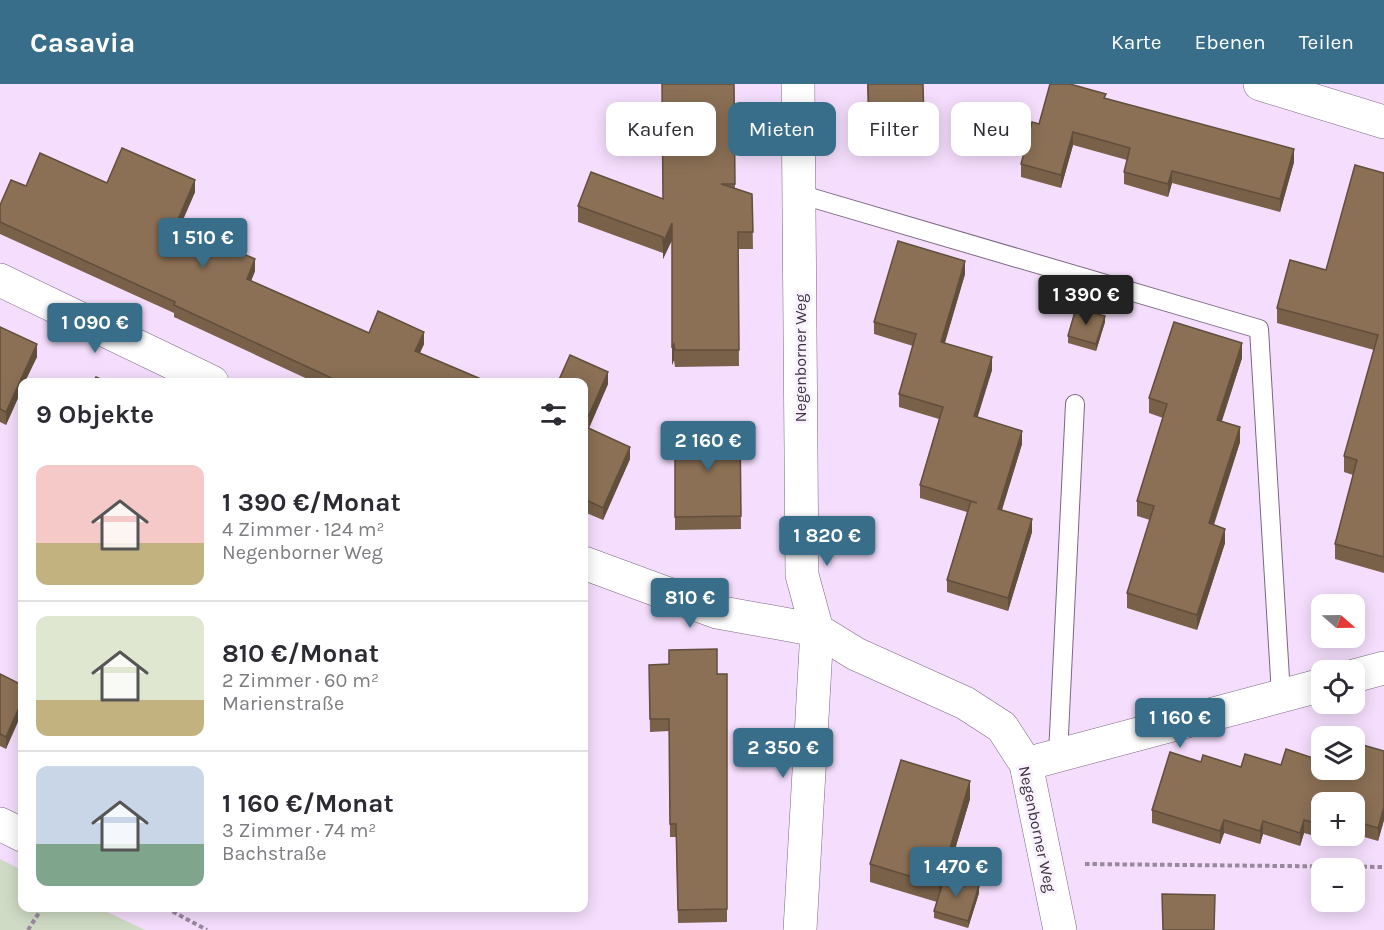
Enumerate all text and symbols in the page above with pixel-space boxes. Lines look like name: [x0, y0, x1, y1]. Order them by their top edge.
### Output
text: Casavia: [30, 26, 135, 59]
text: Karte: [1111, 30, 1162, 54]
text: Ebenen: [1195, 30, 1266, 54]
text: Teilen: [1299, 30, 1354, 54]
chip: Kaufen: [606, 102, 716, 156]
chip: Mieten: [728, 102, 836, 156]
chip: Filter: [848, 102, 939, 156]
chip: Neu: [951, 102, 1031, 156]
pin: 1 510 €: [148, 218, 258, 269]
text: 1 510 €: [172, 226, 234, 249]
pin: 1 390 €: [1031, 275, 1141, 326]
text: 1 390 €: [1052, 283, 1120, 306]
street label: Negenborner Weg: [791, 294, 810, 422]
pin: 1 090 €: [40, 303, 150, 354]
text: 1 090 €: [61, 311, 129, 334]
icon: filters: [537, 398, 570, 431]
text: 9 Objekte: [36, 399, 154, 430]
pin: 2 160 €: [653, 421, 763, 472]
text: 2 160 €: [675, 429, 741, 452]
text: 1 390 €/Monat: [222, 487, 401, 518]
icon: home: [84, 489, 156, 561]
pin: 1 820 €: [772, 516, 882, 567]
text: 4 Zimmer · 124 m²: [222, 518, 385, 541]
text: 1 820 €: [793, 524, 861, 547]
text: Negenborner Weg: [222, 541, 383, 564]
pin: 810 €: [648, 578, 732, 629]
text: 810 €: [665, 586, 715, 609]
north arrow: [1311, 594, 1365, 648]
map controls: [1311, 594, 1365, 912]
text: 810 €/Monat: [222, 638, 379, 669]
icon: home: [84, 640, 156, 712]
button: locate: [1311, 660, 1365, 714]
text: 2 Zimmer · 60 m²: [222, 669, 379, 692]
text: Marienstraße: [222, 692, 344, 715]
pin: 1 160 €: [1125, 698, 1235, 749]
text: 1 160 €: [1149, 706, 1211, 729]
button: layers: [1311, 726, 1365, 780]
pin: 2 350 €: [728, 728, 838, 779]
text: 2 350 €: [747, 736, 819, 759]
street label: Negenborner Weg: [1015, 764, 1060, 894]
text: 1 160 €/Monat: [222, 788, 394, 819]
icon: home: [84, 790, 156, 862]
button: +: [1311, 792, 1365, 846]
text: 3 Zimmer · 74 m²: [222, 819, 376, 842]
text: Bachstraße: [222, 842, 327, 865]
pin: 1 470 €: [901, 847, 1011, 898]
text: 1 470 €: [924, 855, 988, 878]
button: −: [1311, 858, 1365, 912]

